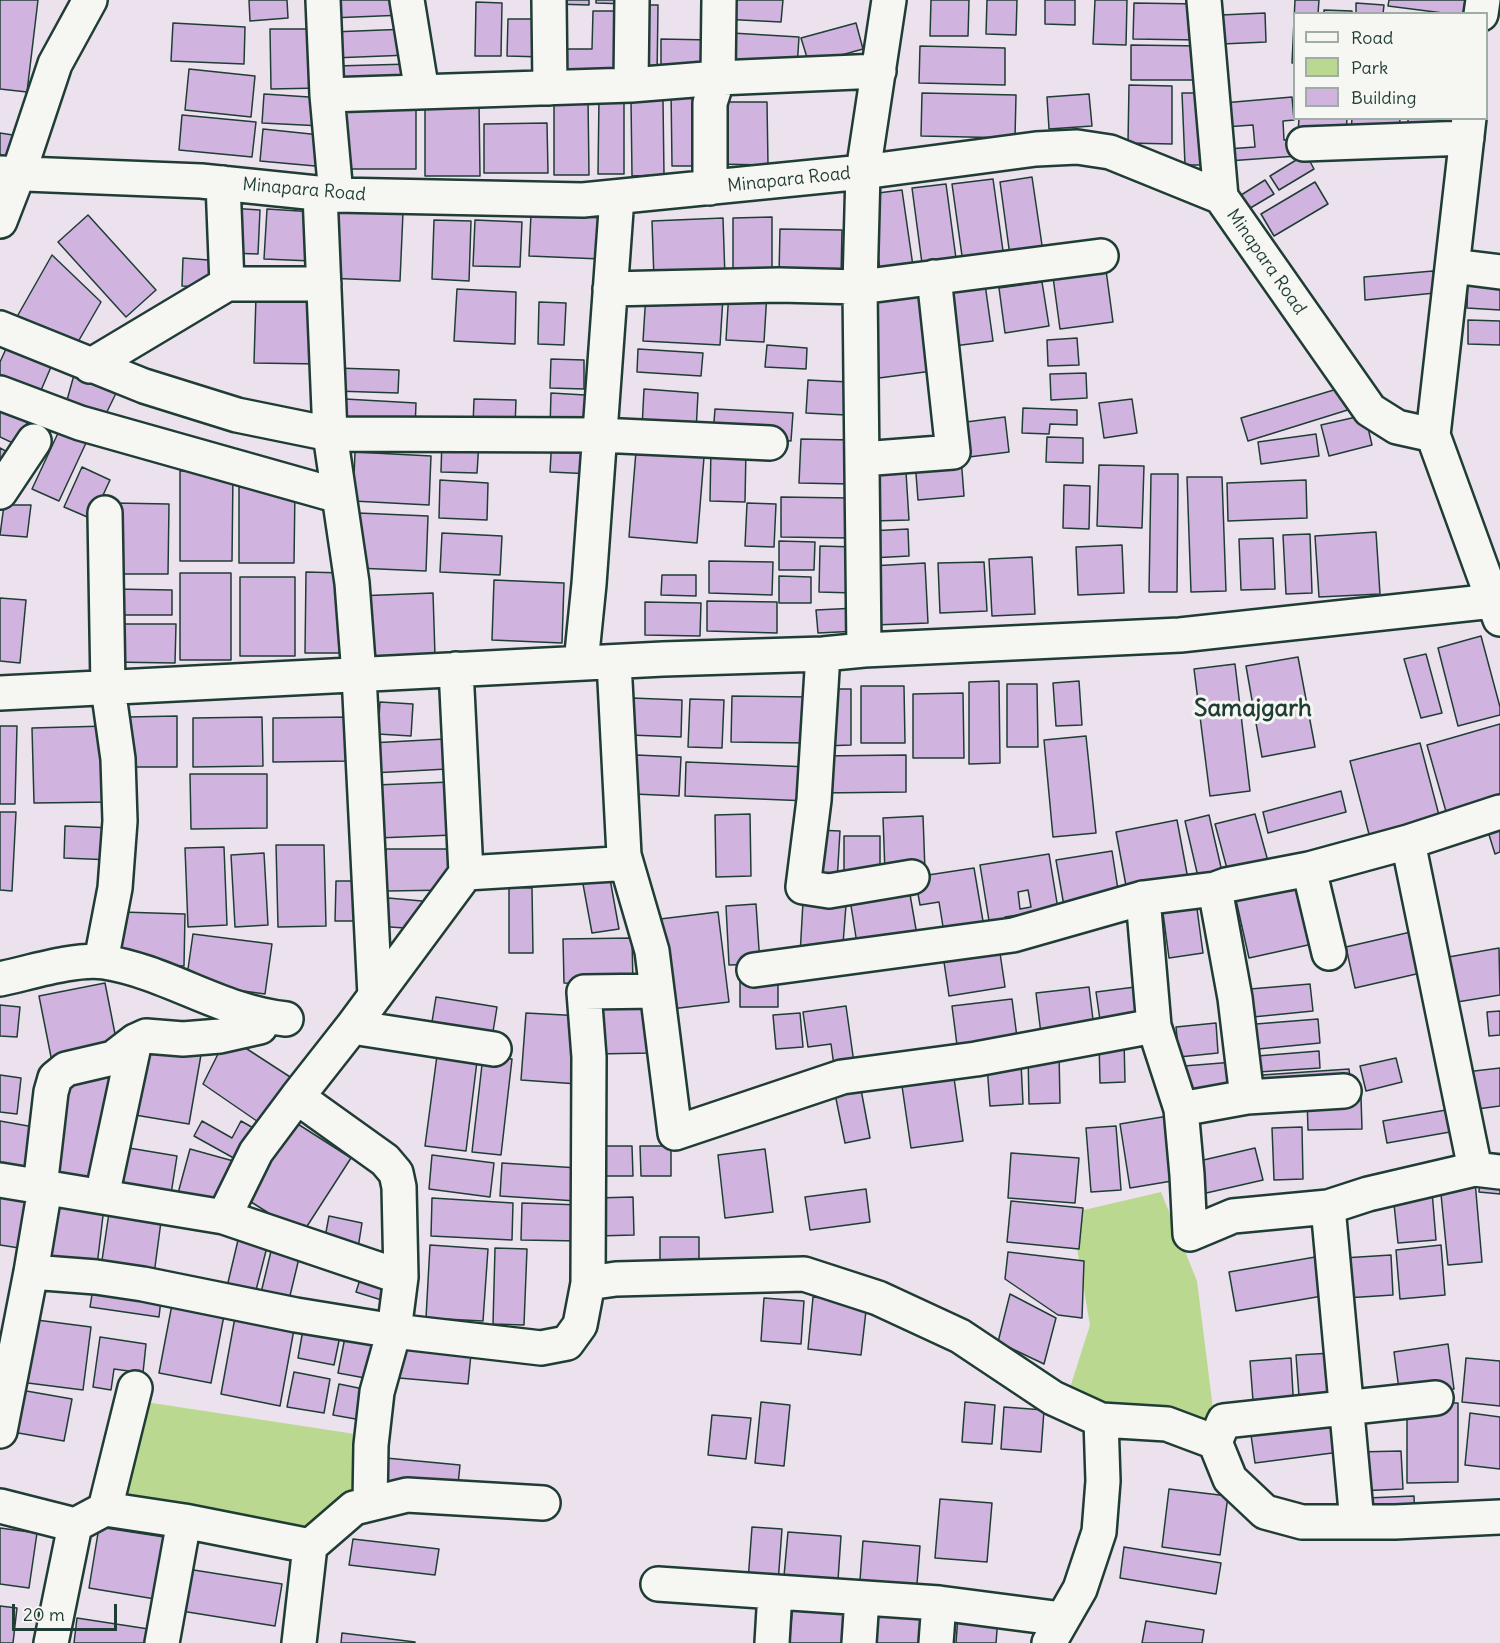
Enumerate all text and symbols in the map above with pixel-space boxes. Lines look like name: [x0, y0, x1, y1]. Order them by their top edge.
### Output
legend: [1293, 12, 1488, 120]
text: Road: [1351, 26, 1393, 49]
text: Park: [1351, 56, 1388, 79]
text: Building: [1351, 86, 1416, 109]
street label: Minapara Road: [726, 163, 852, 197]
street label: Minapara Road: [241, 174, 367, 206]
street label: Minapara Road: [1222, 205, 1310, 319]
district label: Samajgarh: [1194, 695, 1312, 723]
scale bar: [15, 1592, 120, 1630]
text: 20 m: [23, 1603, 65, 1626]

